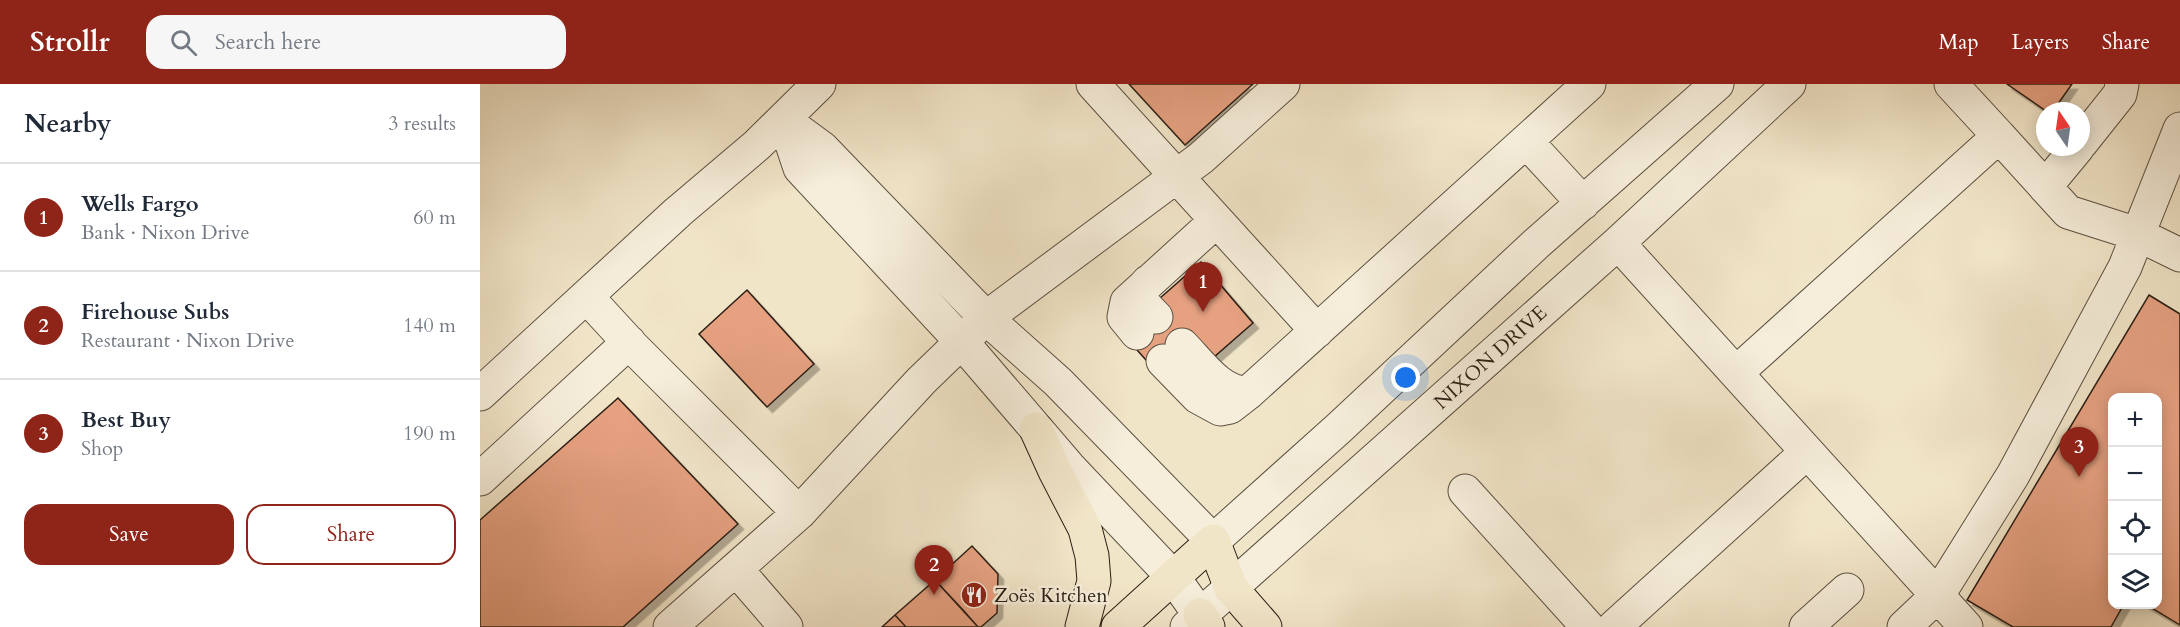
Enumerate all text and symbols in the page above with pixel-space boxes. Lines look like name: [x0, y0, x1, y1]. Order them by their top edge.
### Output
search box: [146, 15, 566, 69]
text: Strollr: [30, 23, 110, 61]
icon: search: [167, 26, 200, 59]
text: Search here: [215, 27, 321, 57]
text: Map: [1939, 28, 1979, 57]
text: Layers: [2012, 28, 2069, 57]
text: Share: [2102, 28, 2150, 57]
north arrow: [2036, 102, 2090, 156]
text: Nearby: [24, 106, 112, 141]
text: 3 results: [388, 110, 456, 137]
text: Wells Fargo: [81, 189, 199, 219]
text: 1: [38, 204, 49, 231]
text: 60 m: [413, 204, 456, 231]
text: Bank · Nixon Drive: [81, 219, 250, 246]
pin: 1: [1184, 262, 1222, 312]
text: Firehouse Subs: [81, 297, 229, 327]
street label: NIXON DRIVE: [1428, 299, 1553, 415]
text: 2: [38, 312, 49, 339]
text: 140 m: [403, 312, 456, 339]
text: Restaurant · Nixon Drive: [81, 327, 295, 354]
your location: [1391, 363, 1420, 392]
map controls: [2108, 393, 2162, 609]
button: +: [2108, 393, 2162, 447]
text: Best Buy: [81, 405, 171, 435]
text: 3: [38, 420, 49, 447]
text: 190 m: [403, 420, 456, 447]
pin: 3: [2060, 428, 2098, 477]
text: Shop: [81, 435, 123, 462]
button: −: [2108, 447, 2162, 501]
button: locate: [2108, 501, 2162, 555]
button: Save: [24, 504, 234, 565]
button: Share: [246, 504, 456, 565]
pin: 2: [914, 546, 954, 595]
button: layers: [2108, 555, 2162, 609]
restaurant icon: Zoës Kitchen: [959, 580, 989, 610]
place label: Zoës Kitchen: [994, 582, 1108, 609]

